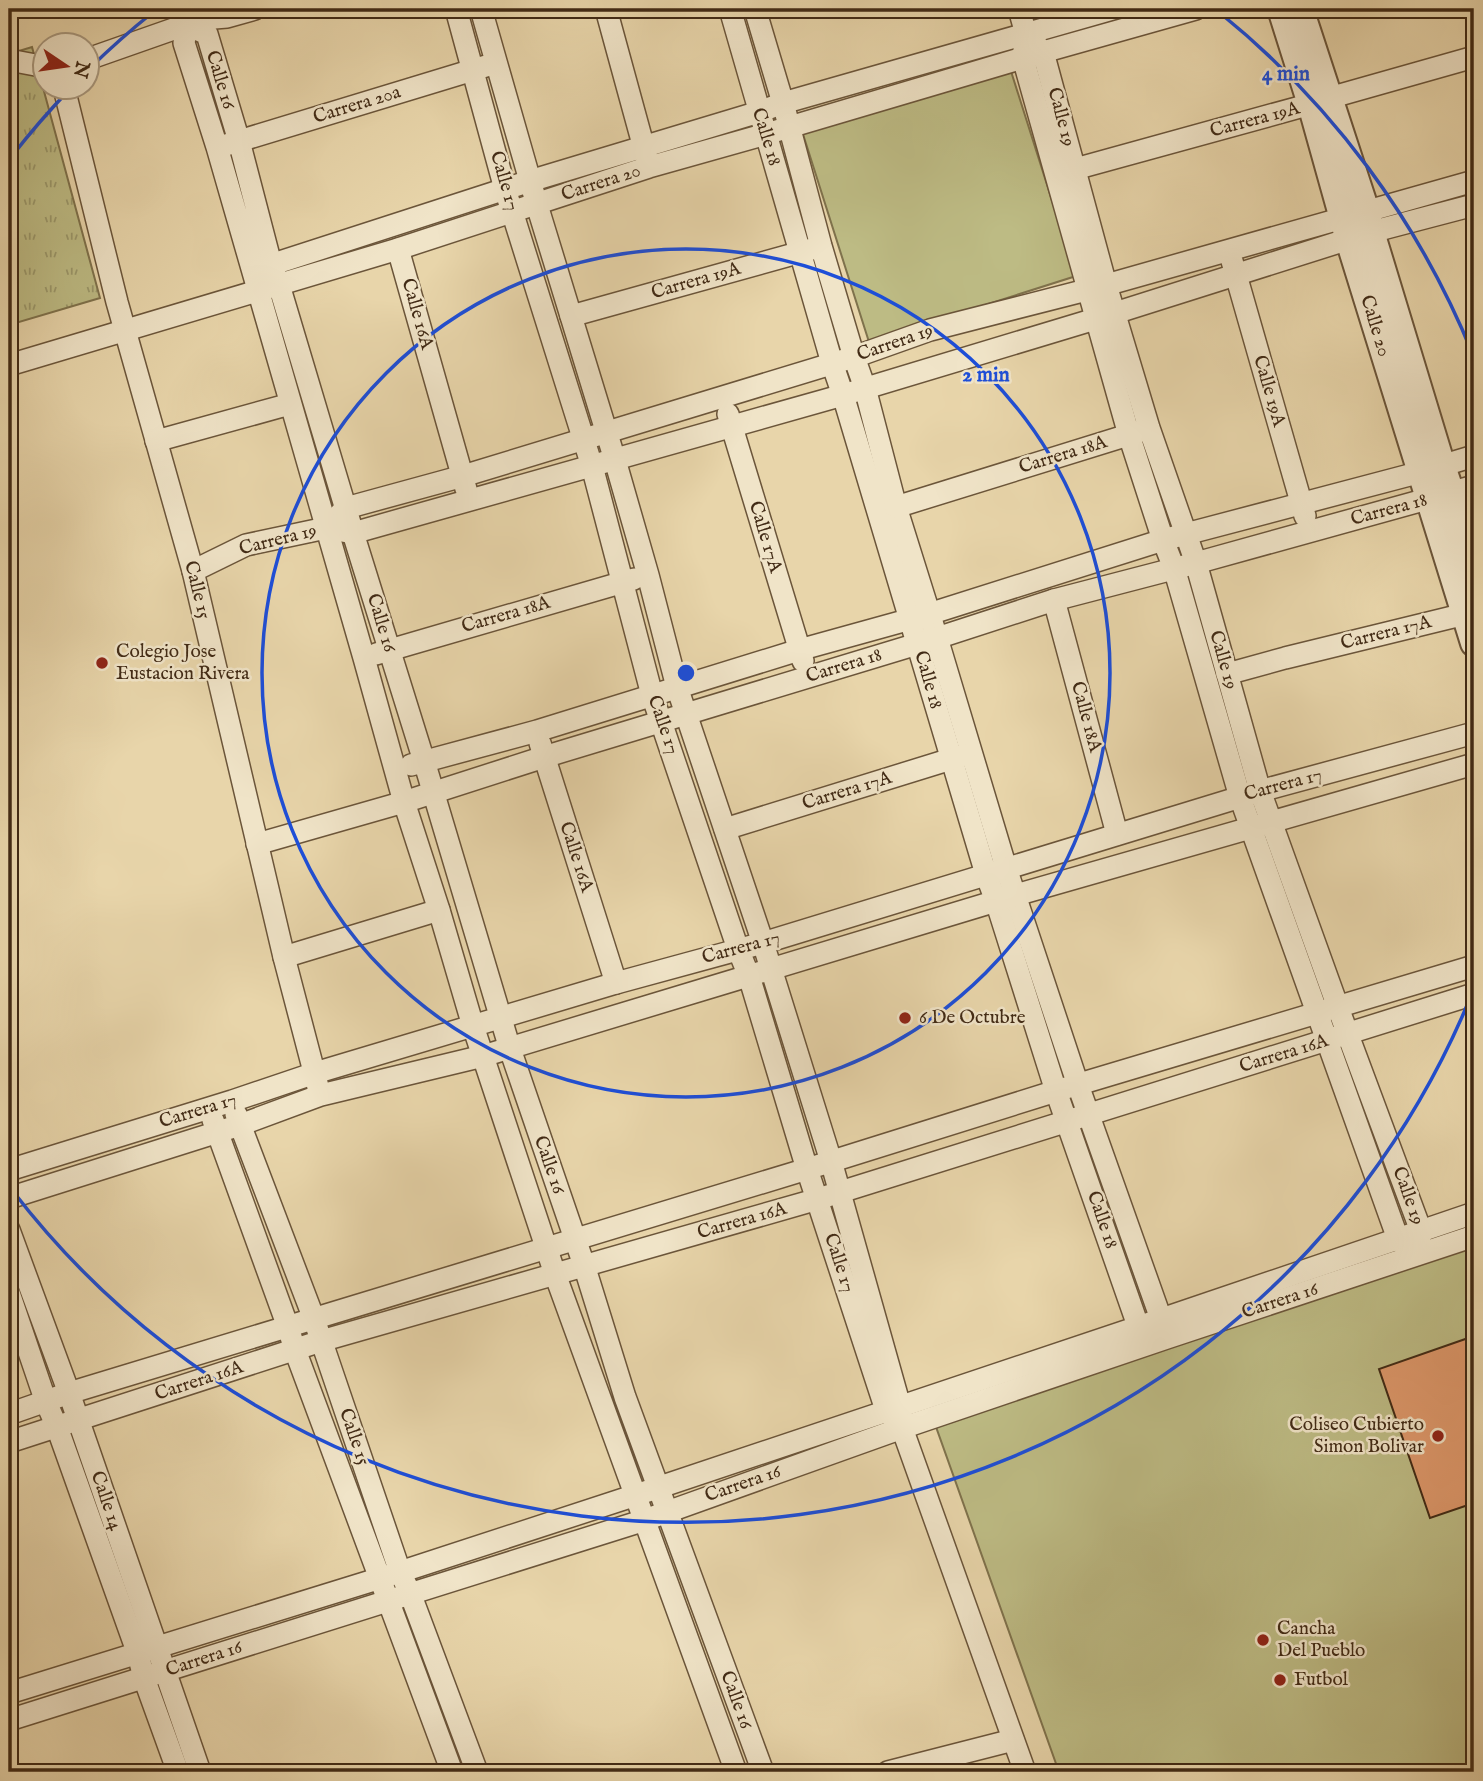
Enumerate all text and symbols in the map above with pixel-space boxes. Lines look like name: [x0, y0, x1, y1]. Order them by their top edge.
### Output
north arrow: [32, 32, 102, 102]
street label: Calle 16: [200, 48, 241, 113]
text: N: [67, 58, 94, 81]
text: 4 min: [1262, 61, 1310, 88]
street label: Carrera 20a: [310, 80, 404, 130]
street label: Calle 19: [1042, 85, 1080, 149]
street label: Carrera 19A: [1207, 96, 1304, 143]
street label: Calle 18: [746, 105, 786, 169]
street label: Calle 17: [484, 148, 524, 214]
street label: Carrera 20: [558, 159, 644, 207]
street label: Carrera 19A: [648, 256, 745, 305]
street label: Calle 16A: [395, 276, 439, 353]
street label: Calle 20: [1354, 292, 1396, 360]
street label: Carrera 19: [854, 319, 936, 367]
street label: Calle 19A: [1247, 353, 1291, 431]
text: 2 min: [962, 362, 1010, 389]
street label: Carrera 18A: [1016, 430, 1111, 480]
street label: Carrera 18: [1348, 488, 1430, 532]
street label: Calle 17A: [743, 498, 788, 577]
street label: Carrera 19: [237, 519, 319, 561]
street label: Calle 15: [178, 558, 216, 622]
street label: Calle 16: [361, 591, 402, 656]
street label: Carrera 18A: [459, 591, 554, 639]
street label: Carrera 17A: [1338, 610, 1435, 656]
street label: Calle 19: [1203, 628, 1243, 692]
place label: Colegio Jose Eustacion Rivera: [116, 640, 250, 686]
street label: Carrera 18: [803, 643, 885, 689]
street label: Calle 18: [908, 648, 948, 712]
marker: Colegio Jose Eustacion Rivera: [94, 655, 110, 671]
centre of rings: [674, 661, 698, 685]
street label: Calle 18A: [1065, 679, 1107, 756]
street label: Calle 17: [642, 692, 684, 758]
street label: Carrera 17: [1241, 763, 1325, 807]
street label: Carrera 17A: [799, 766, 896, 816]
street label: Calle 16A: [553, 819, 599, 896]
street label: Carrera 17: [699, 926, 783, 970]
place label: 6 De Octubre: [919, 1006, 1026, 1030]
marker: 6 De Octubre: [897, 1010, 913, 1026]
street label: Carrera 16A: [1237, 1029, 1332, 1079]
street label: Carrera 17: [156, 1088, 240, 1134]
street label: Calle 16: [528, 1133, 570, 1198]
street label: Calle 19: [1386, 1164, 1430, 1228]
street label: Calle 18: [1081, 1188, 1123, 1252]
street label: Carrera 16A: [695, 1197, 791, 1245]
street label: Calle 17: [818, 1230, 860, 1296]
street label: Carrera 16: [1239, 1277, 1322, 1325]
street label: Carrera 16A: [152, 1355, 247, 1407]
street label: Calle 15: [333, 1405, 375, 1469]
place label: Coliseo Cubierto Simon Bolivar: [1289, 1413, 1424, 1459]
marker: Coliseo Cubierto Simon Bolivar: [1430, 1428, 1446, 1444]
street label: Carrera 16: [702, 1459, 785, 1508]
street label: Calle 14: [85, 1468, 128, 1535]
place label: Cancha Del Pueblo: [1277, 1617, 1365, 1663]
marker: Cancha Del Pueblo: [1255, 1632, 1271, 1648]
street label: Carrera 16: [163, 1635, 246, 1683]
street label: Calle 16: [714, 1668, 758, 1733]
place label: Futbol: [1294, 1668, 1349, 1692]
marker: Futbol: [1272, 1672, 1288, 1688]

